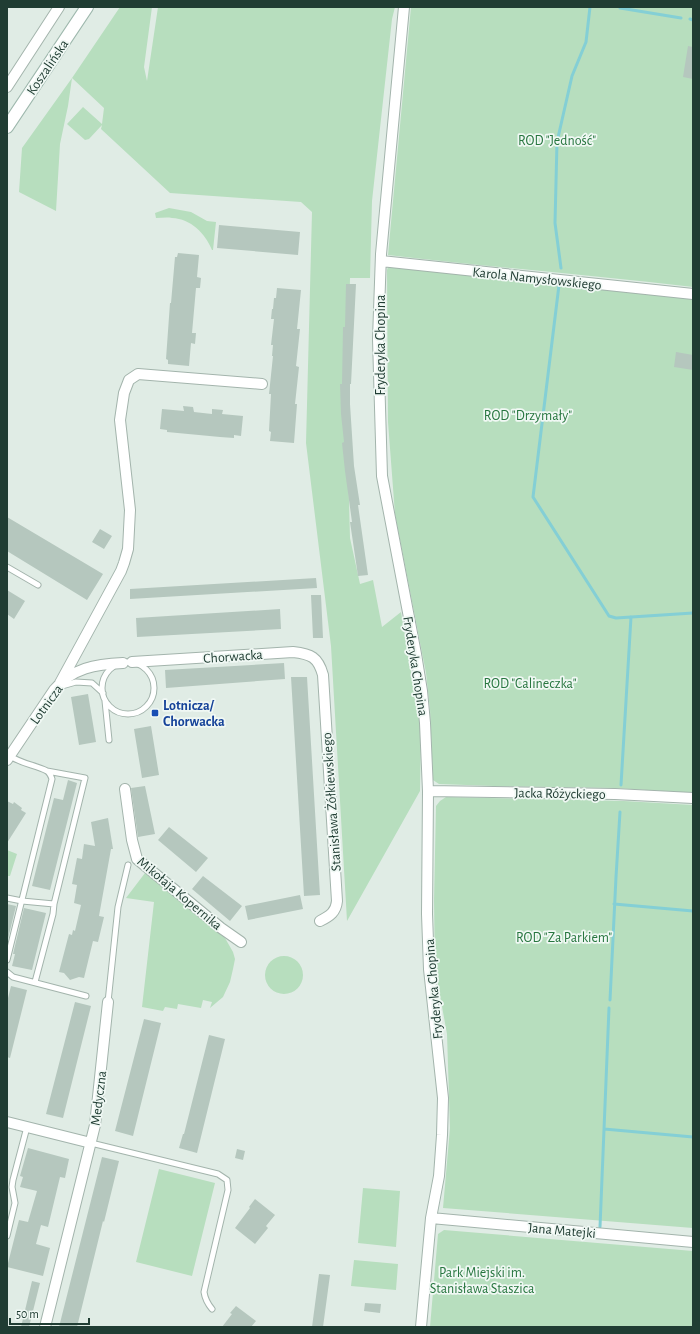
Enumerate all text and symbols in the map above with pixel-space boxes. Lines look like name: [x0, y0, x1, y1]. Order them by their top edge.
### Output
street label: Koszalińska: [24, 37, 72, 98]
park label: ROD "Jedność": [518, 134, 596, 148]
street label: Karola Namysłowskiego: [472, 265, 602, 293]
street label: Fryderyka Chopina: [374, 294, 388, 395]
park label: ROD "Drzymały": [484, 409, 572, 423]
street label: Fryderyka Chopina: [400, 615, 430, 718]
street label: Chorwacka: [203, 648, 264, 666]
park label: ROD "Calineczka": [483, 677, 577, 691]
street label: Lotnicza: [28, 682, 66, 727]
place label: Lotnicza/ Chorwacka: [163, 699, 225, 729]
marker: Lotnicza/ Chorwacka: [150, 708, 160, 718]
street label: Stanisława Żółkiewskiego: [317, 732, 344, 872]
street label: Jacka Różyckiego: [514, 786, 606, 802]
street label: Mikołaja Kopernika: [134, 854, 225, 933]
park label: ROD "Za Parkiem": [516, 931, 612, 945]
street label: Fryderyka Chopina: [423, 938, 445, 1040]
street label: Medyczna: [89, 1069, 109, 1126]
street label: Jana Matejki: [527, 1221, 596, 1241]
park label: Park Miejski im. Stanisława Staszica: [430, 1266, 535, 1296]
scale bar: [10, 1300, 89, 1326]
text: 50 m: [16, 1308, 39, 1320]

